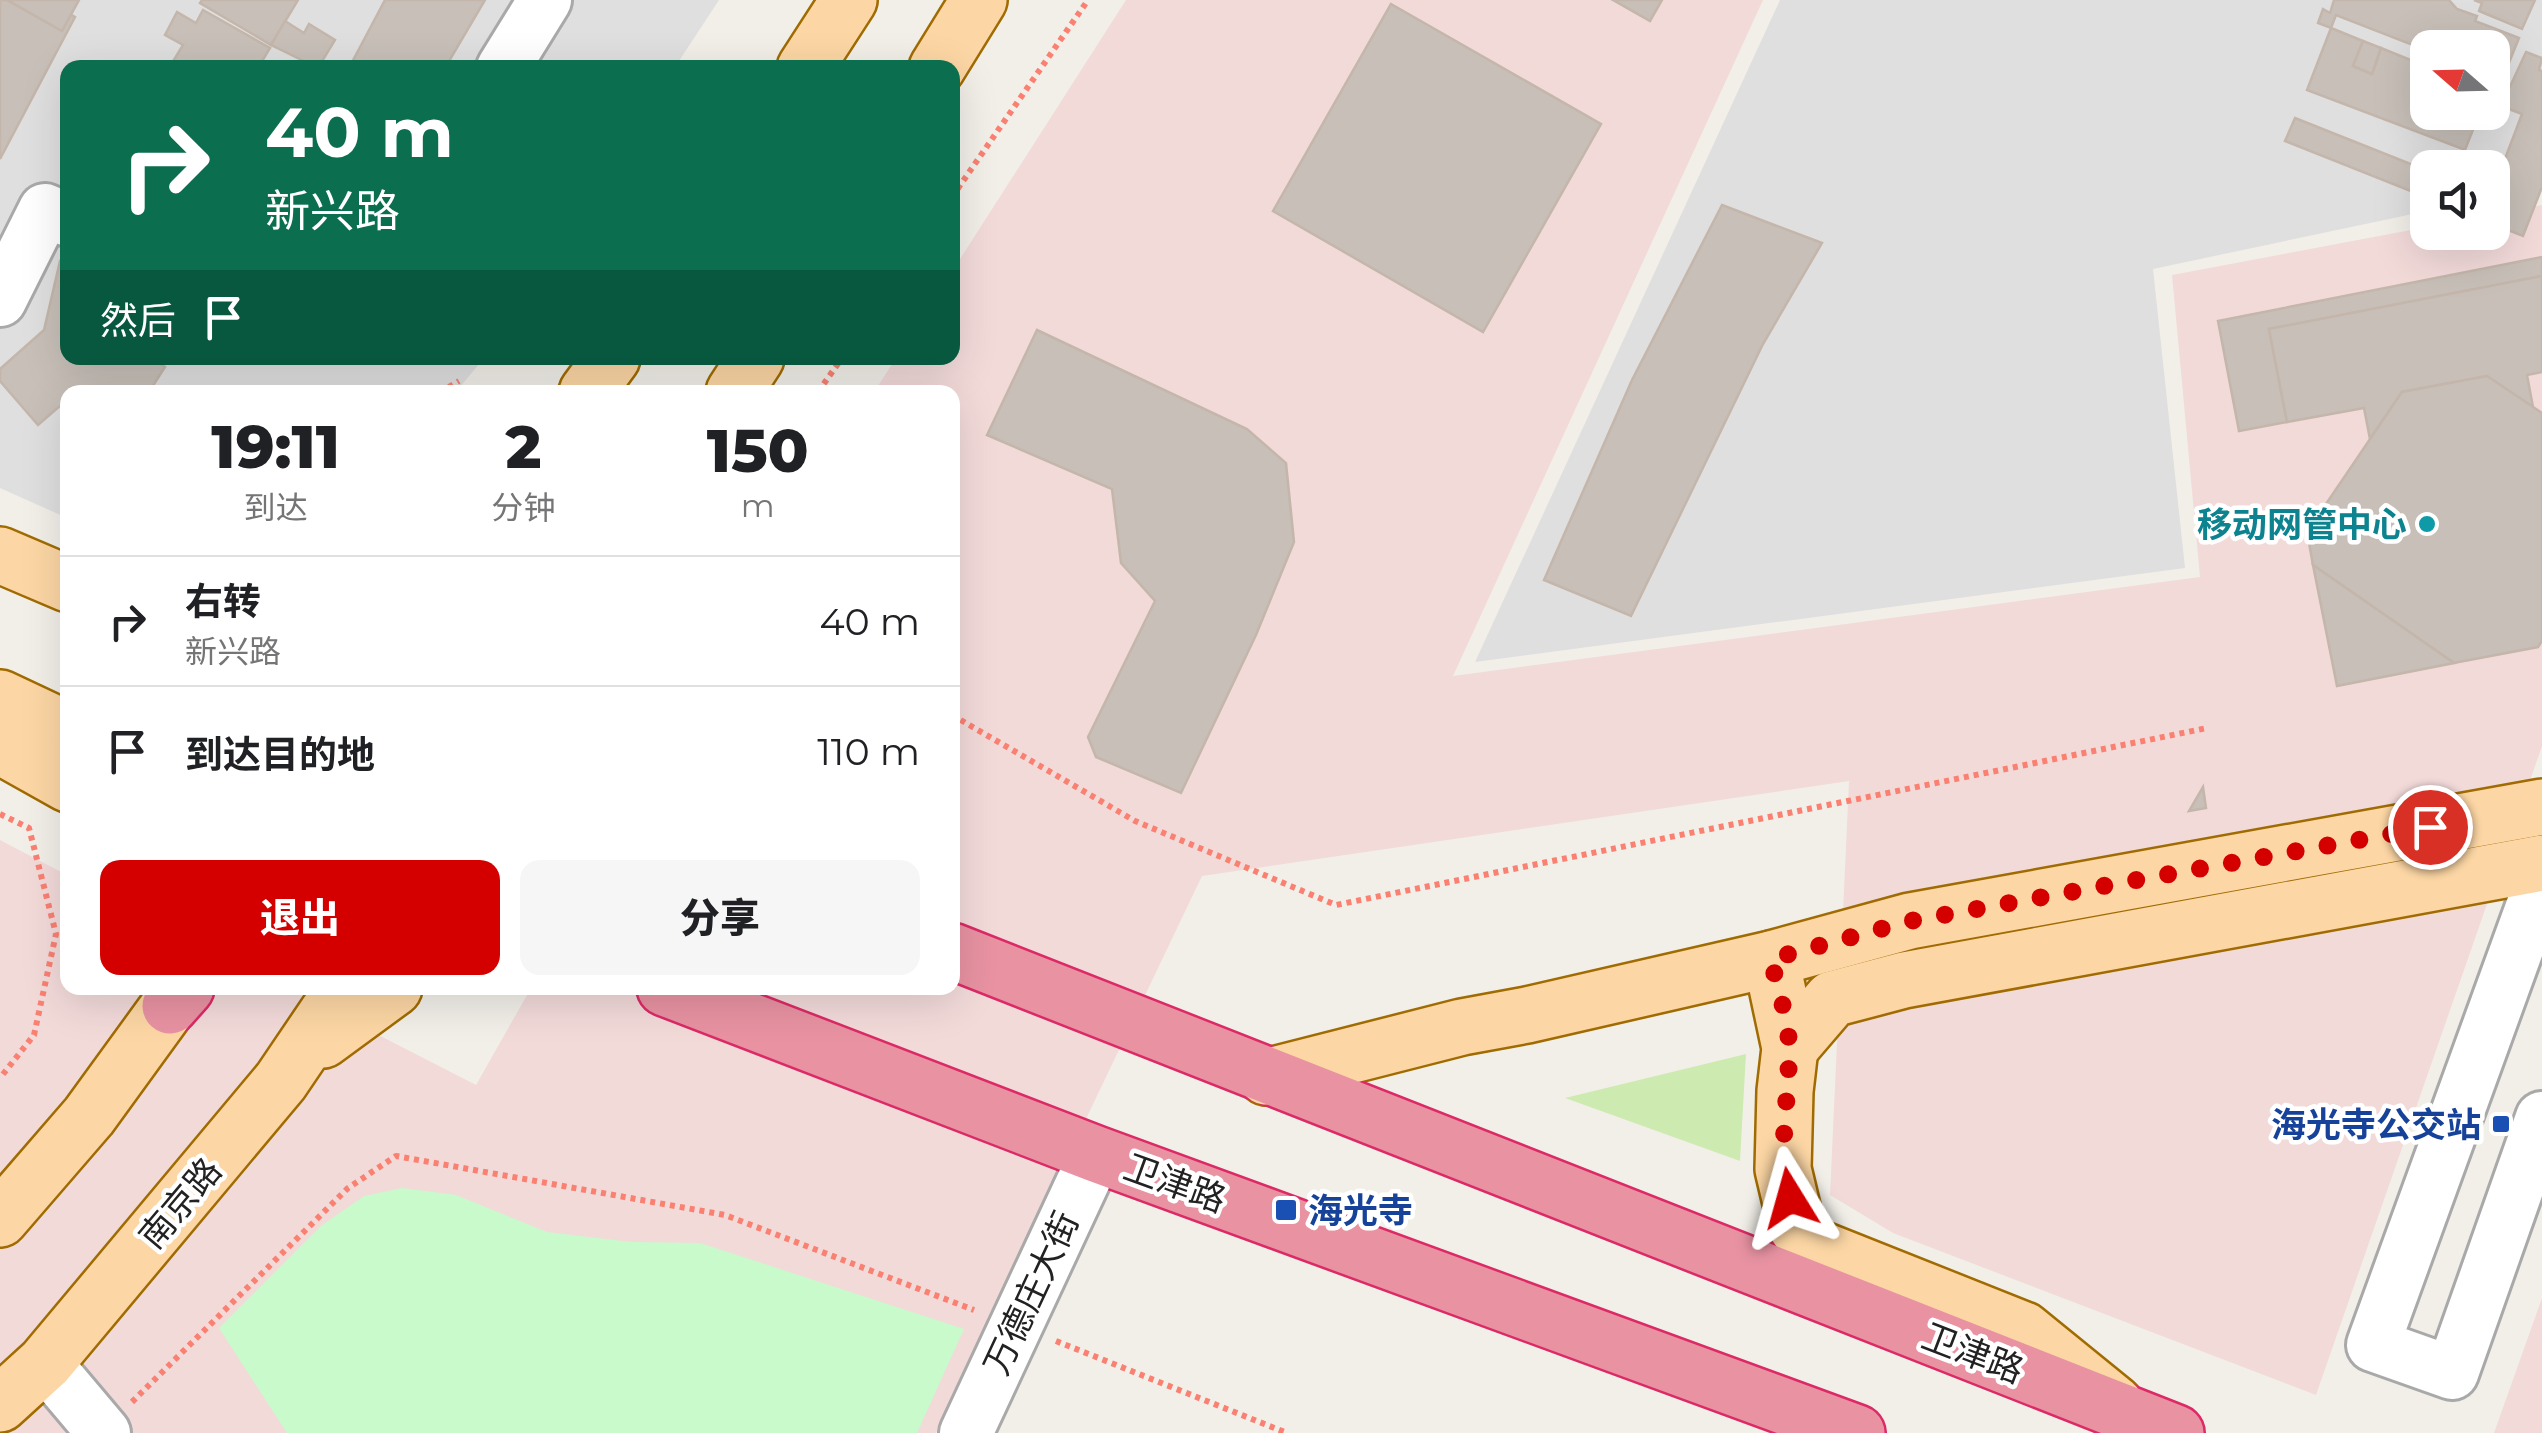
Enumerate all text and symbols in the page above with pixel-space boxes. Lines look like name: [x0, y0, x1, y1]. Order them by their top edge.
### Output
north arrow: [2410, 30, 2510, 130]
map controls: [2410, 30, 2510, 250]
text: 40 m: [265, 89, 454, 175]
icon: right: [100, 100, 230, 230]
button: sound: [2410, 150, 2510, 250]
text: 新兴路: [265, 183, 400, 238]
icon: arrive: [196, 290, 251, 345]
text: 然后: [100, 297, 176, 344]
text: 19:11: [211, 410, 340, 483]
text: 2: [506, 410, 541, 483]
text: 150: [707, 414, 809, 487]
text: m: [741, 486, 775, 525]
text: 到达: [244, 488, 308, 527]
text: 分钟: [491, 488, 556, 527]
place label: 移动网管中心: [2197, 503, 2407, 546]
marker: 移动网管中心: [2416, 513, 2438, 535]
text: 右转: [185, 578, 261, 625]
icon: right: [100, 594, 155, 649]
text: 40 m: [819, 598, 920, 645]
text: 新兴路: [185, 632, 281, 671]
icon: arrive: [100, 724, 155, 779]
text: 110 m: [817, 728, 920, 775]
text: 到达目的地: [185, 731, 375, 778]
pin: [2388, 785, 2473, 870]
icon: arrive: [2403, 800, 2458, 855]
button: 退出: [100, 860, 500, 975]
button: 分享: [520, 860, 920, 975]
place label: 海光寺公交站: [2271, 1103, 2481, 1146]
marker: 海光寺公交站: [2490, 1113, 2512, 1135]
street label: 卫津路: [1118, 1145, 1232, 1221]
position arrow: [1738, 1146, 1842, 1250]
street label: 南京路: [130, 1149, 230, 1257]
place label: 海光寺: [1308, 1189, 1413, 1232]
marker: 海光寺: [1273, 1197, 1299, 1223]
street label: 万德庄大街: [975, 1205, 1087, 1381]
street label: 卫津路: [1916, 1314, 2030, 1392]

